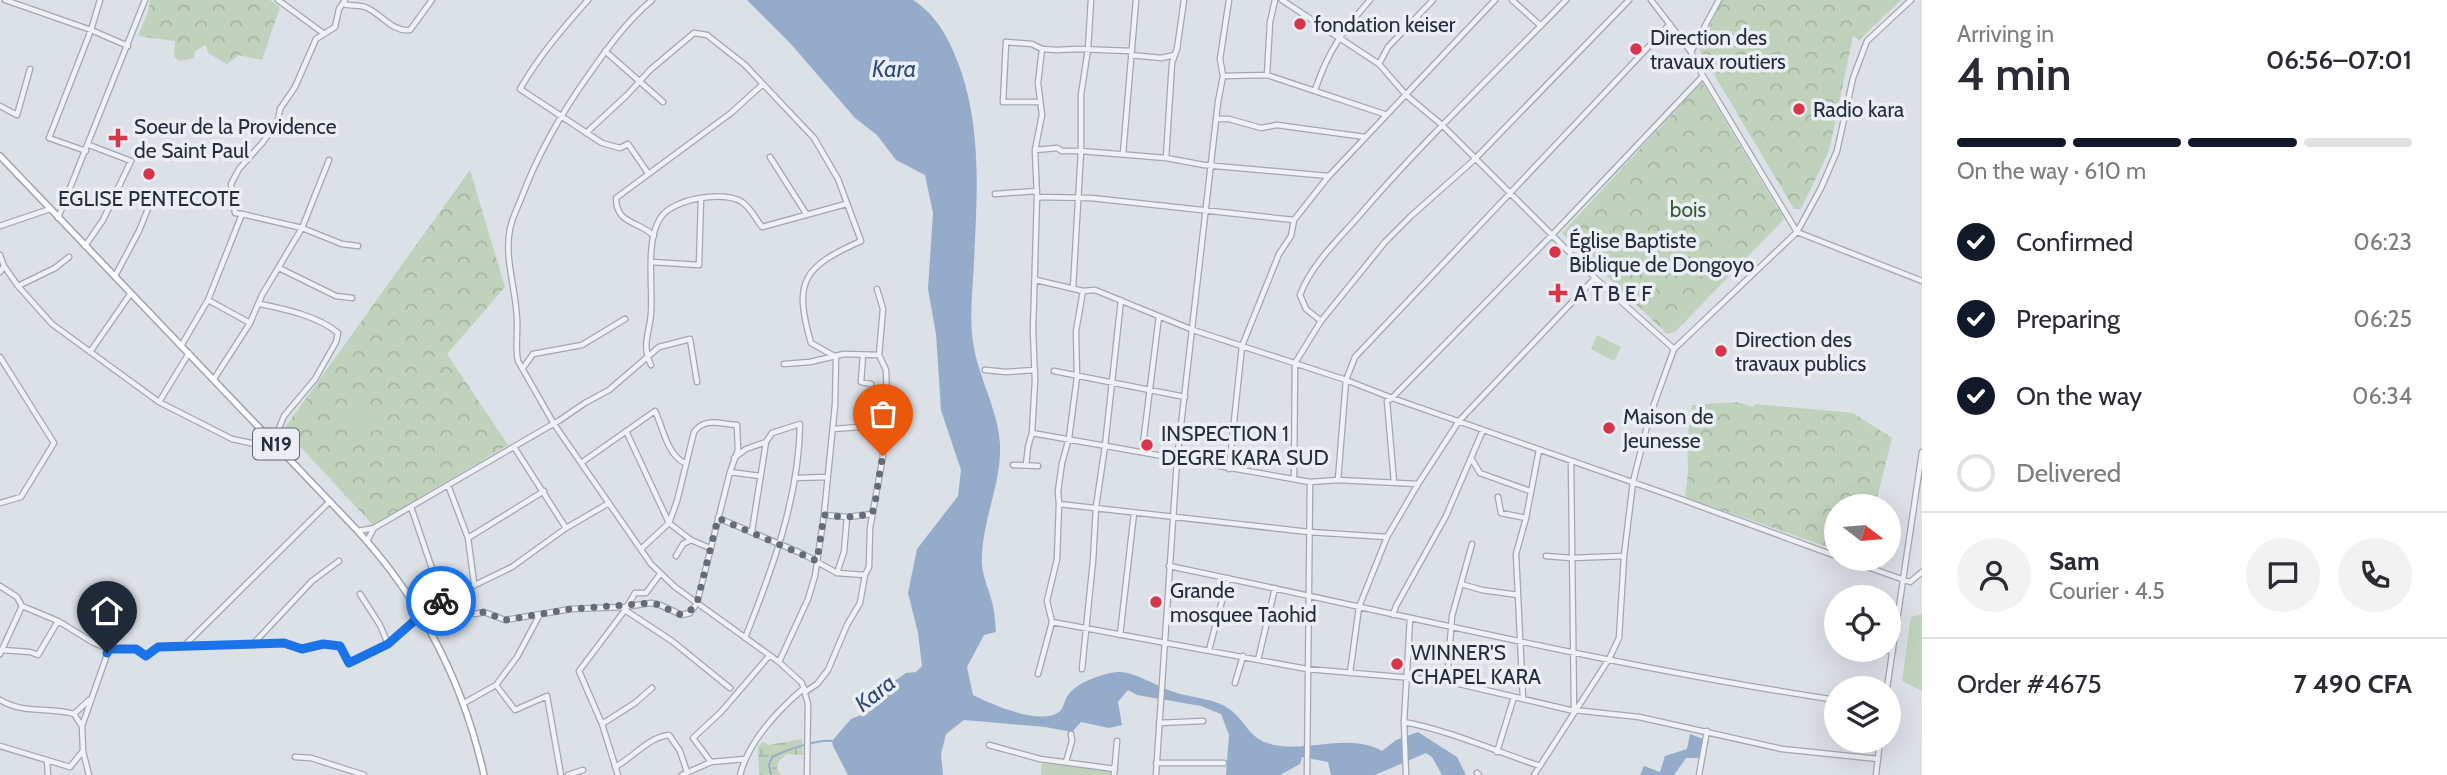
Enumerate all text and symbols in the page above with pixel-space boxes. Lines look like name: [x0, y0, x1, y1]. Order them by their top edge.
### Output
place label: fondation keiser: [1314, 12, 1456, 37]
marker: fondation keiser: [1292, 16, 1308, 32]
text: Arriving in: [1957, 20, 2054, 48]
place label: Direction des travaux routiers: [1650, 25, 1786, 74]
marker: Direction des travaux routiers: [1628, 41, 1644, 57]
text: 06:56–07:01: [2266, 44, 2412, 76]
text: 4 min: [1957, 46, 2071, 102]
water label: Kara: [872, 55, 916, 83]
place label: Radio kara: [1813, 97, 1904, 122]
marker: Radio kara: [1791, 101, 1807, 117]
place label: Soeur de la Providence de Saint Paul: [134, 114, 337, 163]
marker: Soeur de la Providence de Saint Paul: [108, 128, 128, 148]
text: On the way · 610 m: [1957, 157, 2146, 185]
marker: EGLISE PENTECOTE: [141, 166, 157, 182]
place label: EGLISE PENTECOTE: [58, 186, 240, 211]
park label: bois: [1670, 197, 1706, 222]
icon: check: [1957, 223, 1995, 261]
text: Confirmed: [2016, 226, 2133, 258]
place label: Église Baptiste Biblique de Dongoyo: [1569, 228, 1754, 277]
text: 06:23: [2354, 228, 2412, 256]
marker: Église Baptiste Biblique de Dongoyo: [1547, 244, 1563, 260]
place label: A T B E F: [1574, 281, 1652, 306]
marker: A T B E F: [1548, 283, 1568, 303]
icon: check: [1957, 300, 1995, 338]
text: Preparing: [2016, 303, 2120, 335]
text: 06:25: [2354, 305, 2412, 333]
place label: Direction des travaux publics: [1735, 327, 1867, 376]
marker: Direction des travaux publics: [1713, 343, 1729, 359]
icon: check: [1957, 377, 1995, 415]
text: On the way: [2016, 380, 2142, 412]
text: 06:34: [2352, 382, 2412, 410]
pin: [853, 384, 913, 456]
icon: bag: [864, 395, 902, 433]
place label: Maison de Jeunesse: [1622, 404, 1714, 453]
marker: Maison de Jeunesse: [1601, 420, 1617, 436]
place label: INSPECTION 1 DEGRE KARA SUD: [1161, 421, 1329, 470]
road number: N19: [253, 428, 299, 460]
marker: INSPECTION 1 DEGRE KARA SUD: [1139, 437, 1155, 453]
text: Delivered: [2016, 457, 2121, 489]
north arrow: [1824, 494, 1900, 570]
map controls: [1824, 494, 1901, 753]
button: person: [1957, 538, 2031, 612]
button: chat: [2246, 538, 2320, 612]
button: phone: [2338, 538, 2412, 612]
text: Sam: [2049, 545, 2100, 577]
courier: [406, 566, 476, 636]
text: Courier · 4.5: [2049, 577, 2165, 605]
place label: Grande mosquee Taohid: [1170, 578, 1317, 627]
pin: [77, 581, 137, 653]
icon: bike: [422, 582, 460, 620]
button: locate: [1824, 585, 1901, 662]
icon: home: [88, 592, 126, 630]
marker: Grande mosquee Taohid: [1148, 594, 1164, 610]
place label: WINNER'S CHAPEL KARA: [1411, 640, 1541, 689]
marker: WINNER'S CHAPEL KARA: [1389, 656, 1405, 672]
water label: Kara: [849, 668, 901, 718]
text: Order #4675: [1957, 668, 2102, 700]
text: 7 490 CFA: [2294, 668, 2412, 700]
button: layers: [1824, 676, 1901, 753]

